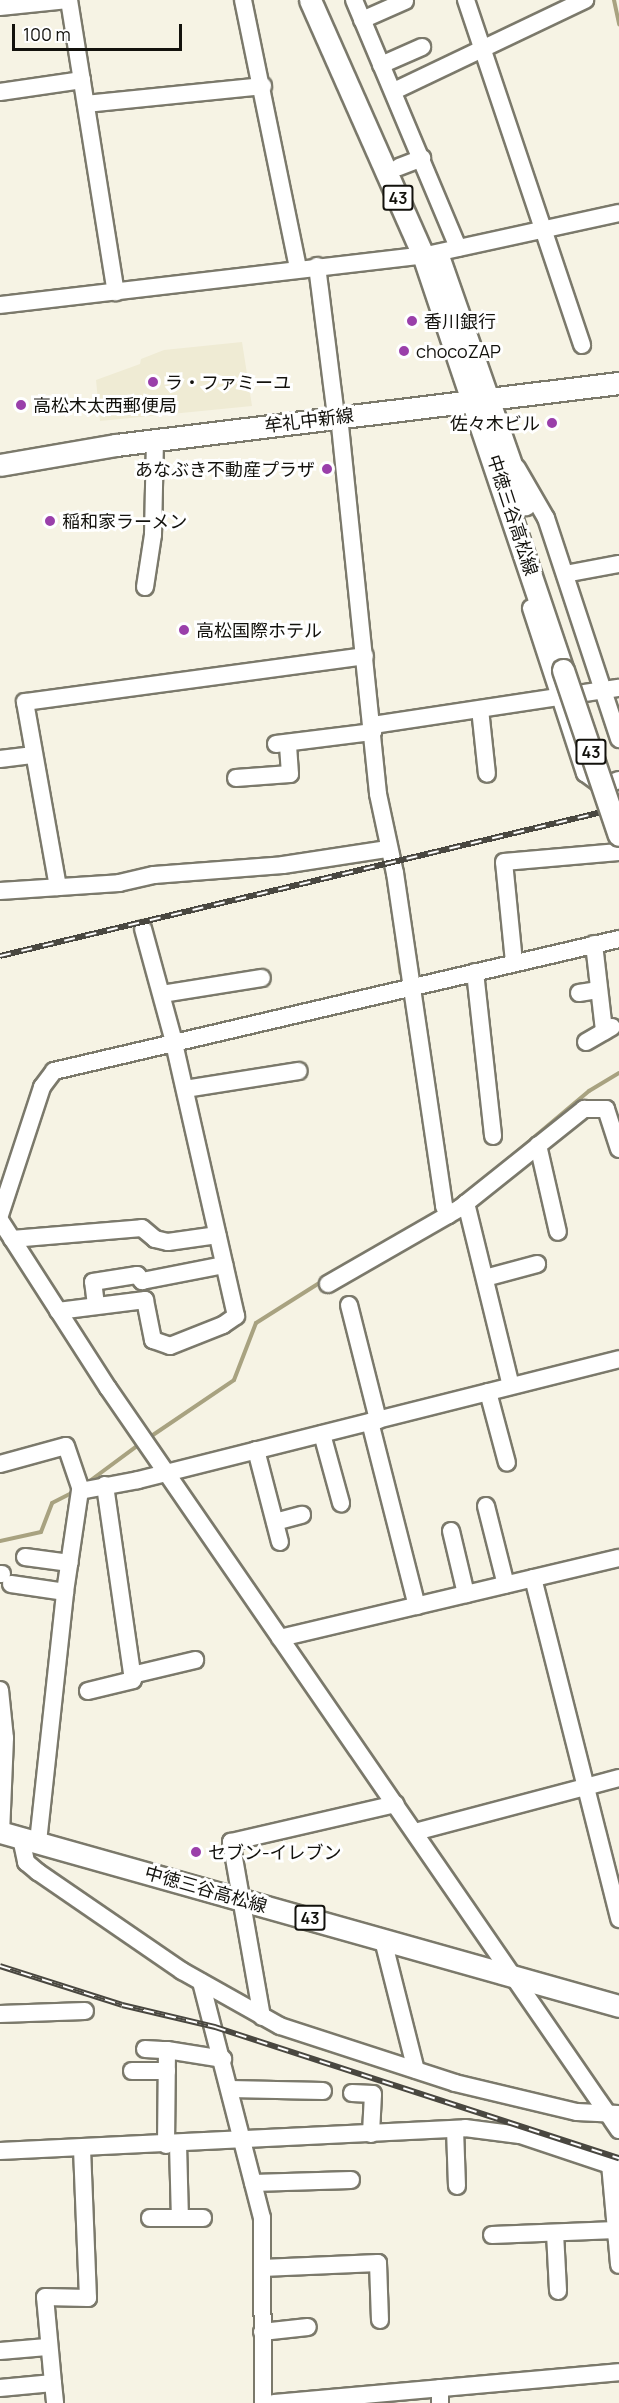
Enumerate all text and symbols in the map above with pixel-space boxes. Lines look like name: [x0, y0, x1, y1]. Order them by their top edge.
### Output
scale bar: [15, 12, 184, 50]
text: 100 m: [23, 22, 71, 46]
road number: 43: [382, 185, 414, 211]
place label: 香川銀行: [424, 310, 496, 332]
marker: 香川銀行: [405, 314, 419, 328]
place label: chocoZAP: [416, 340, 501, 362]
marker: chocoZAP: [397, 344, 411, 358]
place label: ラ・ファミーユ: [165, 371, 291, 393]
marker: ラ・ファミーユ: [146, 375, 160, 389]
place label: 高松木太西郵便局: [33, 394, 177, 416]
marker: 高松木太西郵便局: [14, 398, 28, 412]
street label: 牟礼中新線: [263, 404, 355, 436]
place label: 佐々木ビル: [450, 412, 540, 434]
marker: 佐々木ビル: [545, 416, 559, 430]
street label: 中徳三谷高松線: [483, 452, 543, 578]
place label: あなぶき不動産プラザ: [135, 458, 315, 480]
marker: あなぶき不動産プラザ: [320, 462, 334, 476]
place label: 稲和家ラーメン: [62, 510, 188, 532]
marker: 稲和家ラーメン: [43, 514, 57, 528]
place label: 高松国際ホテル: [196, 619, 322, 641]
marker: 高松国際ホテル: [177, 623, 191, 637]
road number: 43: [574, 739, 608, 765]
place label: セブン-イレブン: [208, 1841, 342, 1863]
marker: セブン-イレブン: [189, 1845, 203, 1859]
street label: 中徳三谷高松線: [142, 1861, 270, 1917]
road number: 43: [294, 1905, 326, 1931]

